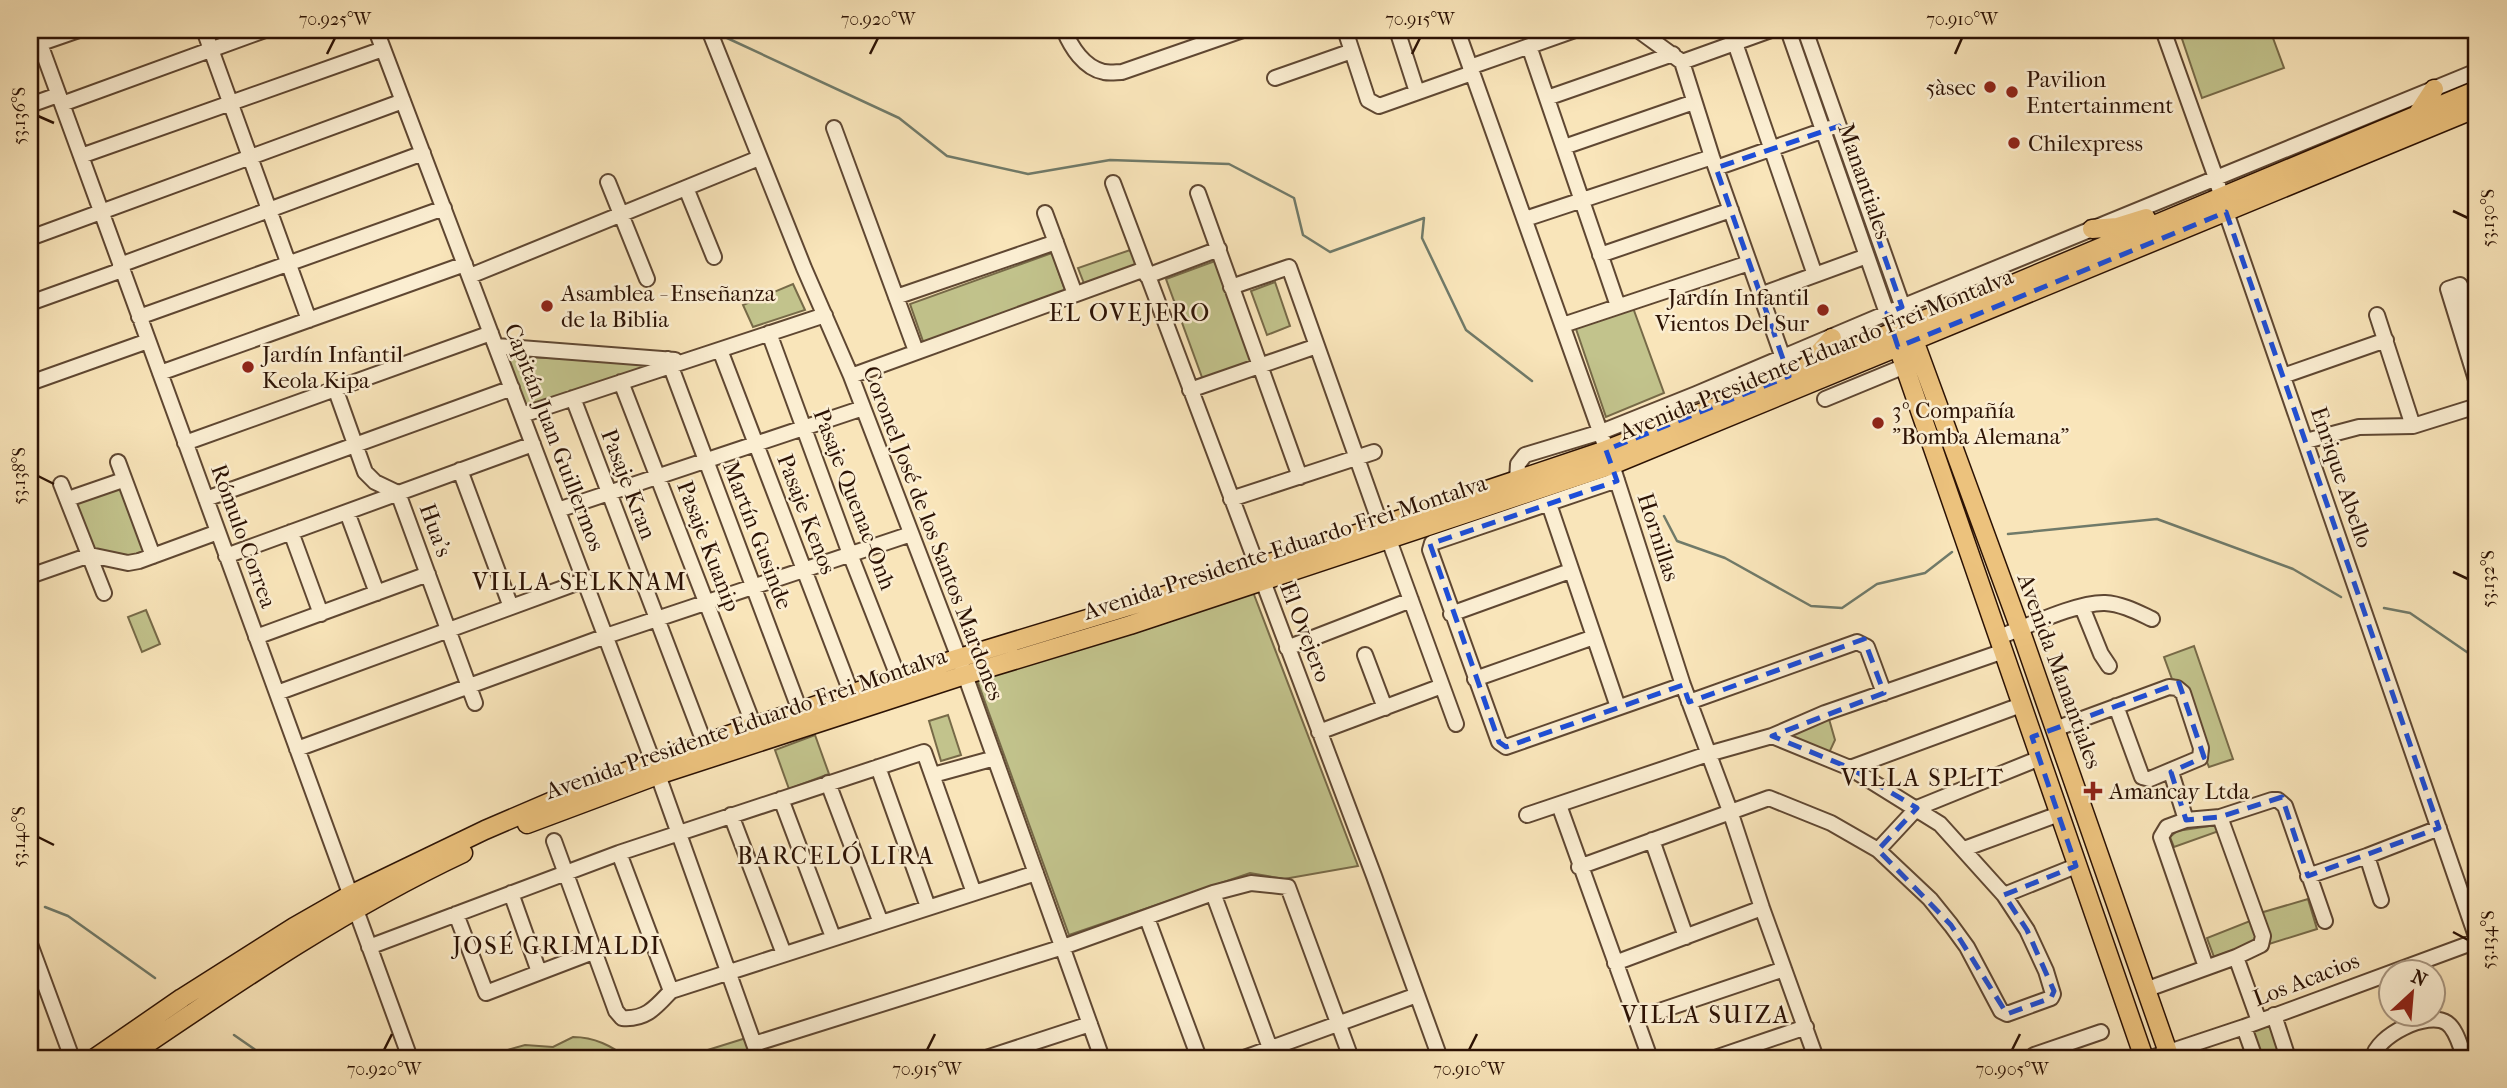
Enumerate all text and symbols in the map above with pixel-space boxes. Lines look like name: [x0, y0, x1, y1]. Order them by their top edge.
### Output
text: 70.925°W: [299, 9, 373, 30]
text: 70.920°W: [841, 9, 917, 30]
text: 70.915°W: [1385, 9, 1456, 30]
text: 70.910°W: [1926, 9, 1999, 30]
place label: Pavilion Entertainment: [2026, 66, 2174, 119]
place label: 5àsec: [1925, 74, 1976, 101]
marker: 5àsec: [1982, 79, 1998, 95]
marker: Pavilion Entertainment: [2004, 84, 2020, 100]
text: 53.136°S: [9, 87, 30, 145]
street label: Manantiales: [1832, 120, 1897, 243]
place label: Chilexpress: [2028, 130, 2143, 157]
marker: Chilexpress: [2006, 135, 2022, 151]
text: 53.130°S: [2478, 189, 2499, 247]
street label: Avenida Presidente Eduardo Frei Montalva: [1614, 263, 2018, 447]
place label: Asamblea - Enseñanza de la Biblia: [560, 280, 776, 333]
place label: Jardín Infantil Vientos Del Sur: [1654, 284, 1810, 337]
marker: Asamblea - Enseñanza de la Biblia: [539, 298, 555, 314]
district label: EL OVEJERO: [1049, 299, 1211, 327]
marker: Jardín Infantil Vientos Del Sur: [1815, 302, 1831, 318]
street label: Capitán Juan Guillermos: [499, 320, 610, 555]
place label: Jardín Infantil Keola Kipa: [260, 341, 404, 394]
marker: Jardín Infantil Keola Kipa: [240, 359, 256, 375]
street label: Coronel José de los Santos Mardones: [857, 362, 1010, 704]
place label: 3º Compañía "Bomba Alemana": [1892, 397, 2069, 450]
street label: Enrique Abello: [2305, 403, 2378, 551]
street label: Pasaje Quenac-Onh: [807, 405, 902, 594]
marker: 3º Compañía "Bomba Alemana": [1870, 415, 1886, 431]
street label: Pasaje Kran: [595, 425, 662, 544]
text: 53.138°S: [9, 447, 30, 505]
street label: Pasaje Kenos: [771, 450, 842, 578]
street label: Martín Gusinde: [717, 457, 798, 613]
street label: Rómulo Correa: [205, 461, 282, 612]
street label: Avenida Presidente Eduardo Frei Montalva: [1079, 469, 1491, 626]
street label: Pasaje Kuanip: [671, 477, 746, 615]
street label: Hornillas: [1632, 490, 1685, 585]
street label: Hua's: [413, 500, 458, 560]
text: 53.132°S: [2478, 550, 2499, 608]
district label: VILLA SELKNAM: [471, 568, 688, 596]
street label: Avenida Manantiales: [2011, 569, 2107, 772]
street label: El Ovejero: [1274, 579, 1337, 686]
street label: Avenida Presidente Eduardo Frei Montalva: [541, 642, 951, 805]
district label: VILLA SPLIT: [1840, 764, 2005, 792]
place label: Amancay Ltda: [2108, 778, 2250, 805]
marker: Amancay Ltda: [2083, 781, 2103, 801]
text: 53.140°S: [9, 806, 30, 868]
district label: BARCELÓ LIRA: [737, 841, 935, 870]
text: 53.134°S: [2478, 911, 2499, 969]
district label: JOSÉ GRIMALDI: [450, 931, 662, 960]
street label: Los Acacios: [2249, 947, 2363, 1012]
north arrow: [2378, 958, 2448, 1028]
text: N: [2408, 966, 2431, 992]
district label: VILLA SUIZA: [1620, 1001, 1791, 1029]
text: 70.920°W: [347, 1059, 423, 1080]
text: 70.915°W: [892, 1059, 963, 1080]
text: 70.910°W: [1433, 1059, 1506, 1080]
text: 70.905°W: [1975, 1059, 2050, 1080]

